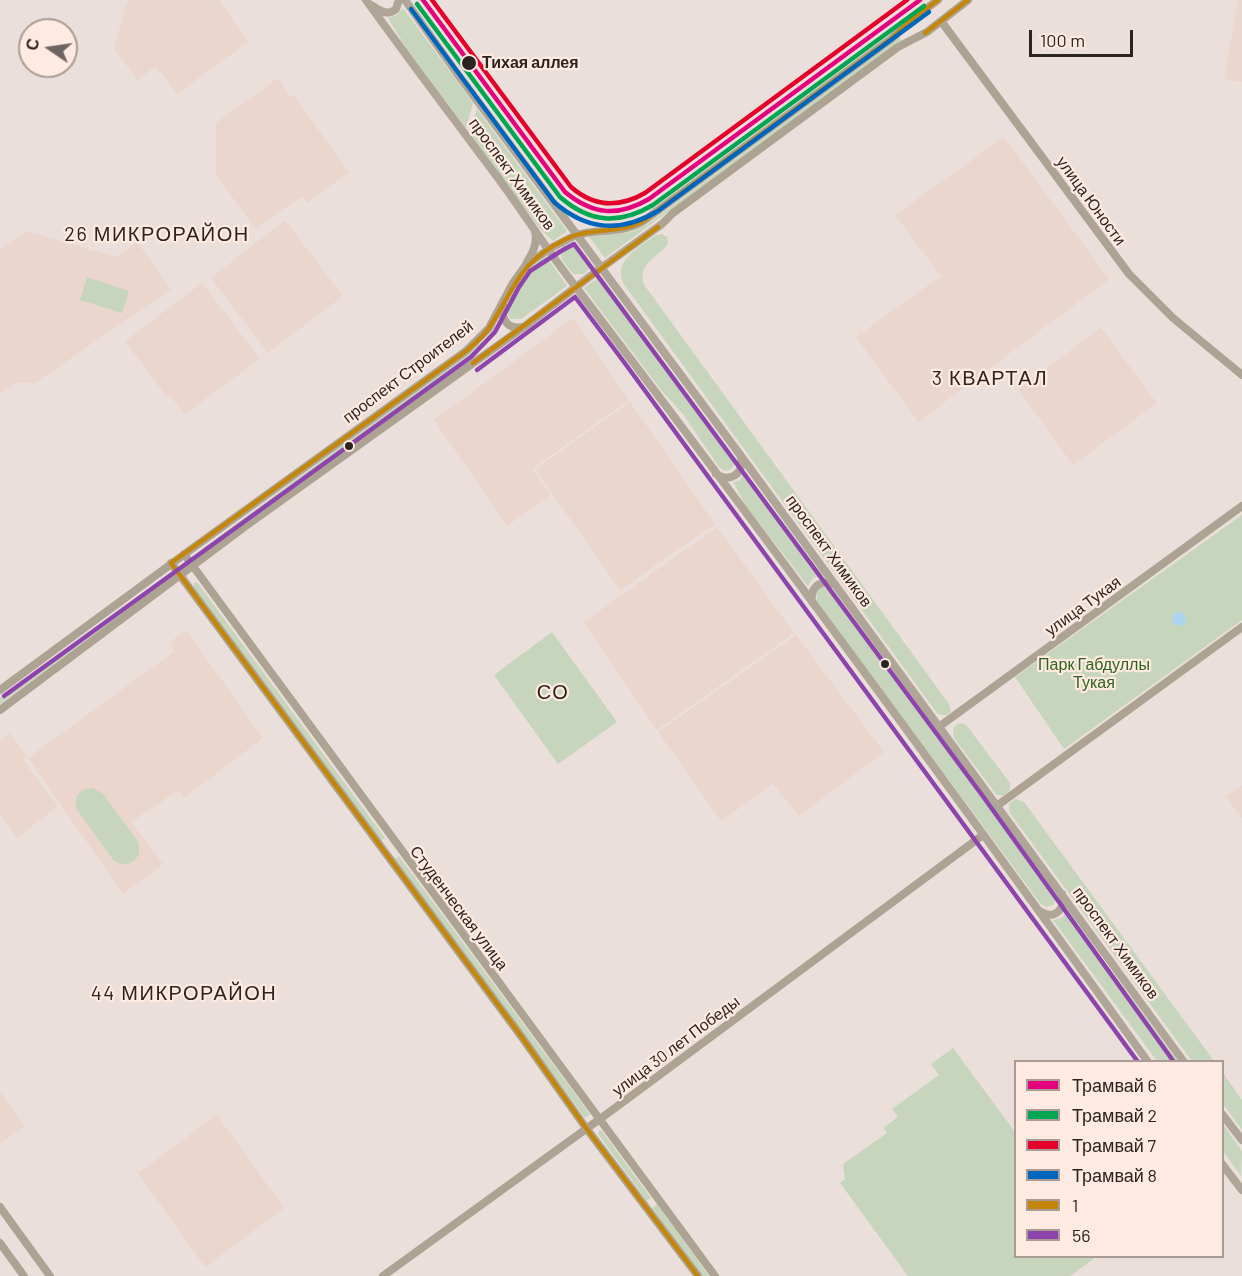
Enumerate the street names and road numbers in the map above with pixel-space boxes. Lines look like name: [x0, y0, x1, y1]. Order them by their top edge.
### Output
street label: проспект Химиков: [465, 114, 559, 234]
street label: улица Юности: [1052, 153, 1130, 249]
street label: проспект Строителей: [339, 317, 477, 427]
street label: проспект Химиков: [782, 491, 876, 611]
street label: улица Тукая: [1041, 572, 1125, 640]
street label: Студенческая улица: [406, 842, 512, 974]
street label: проспект Химиков: [1069, 883, 1163, 1003]
street label: улица 30 лет Победы: [608, 992, 744, 1100]

